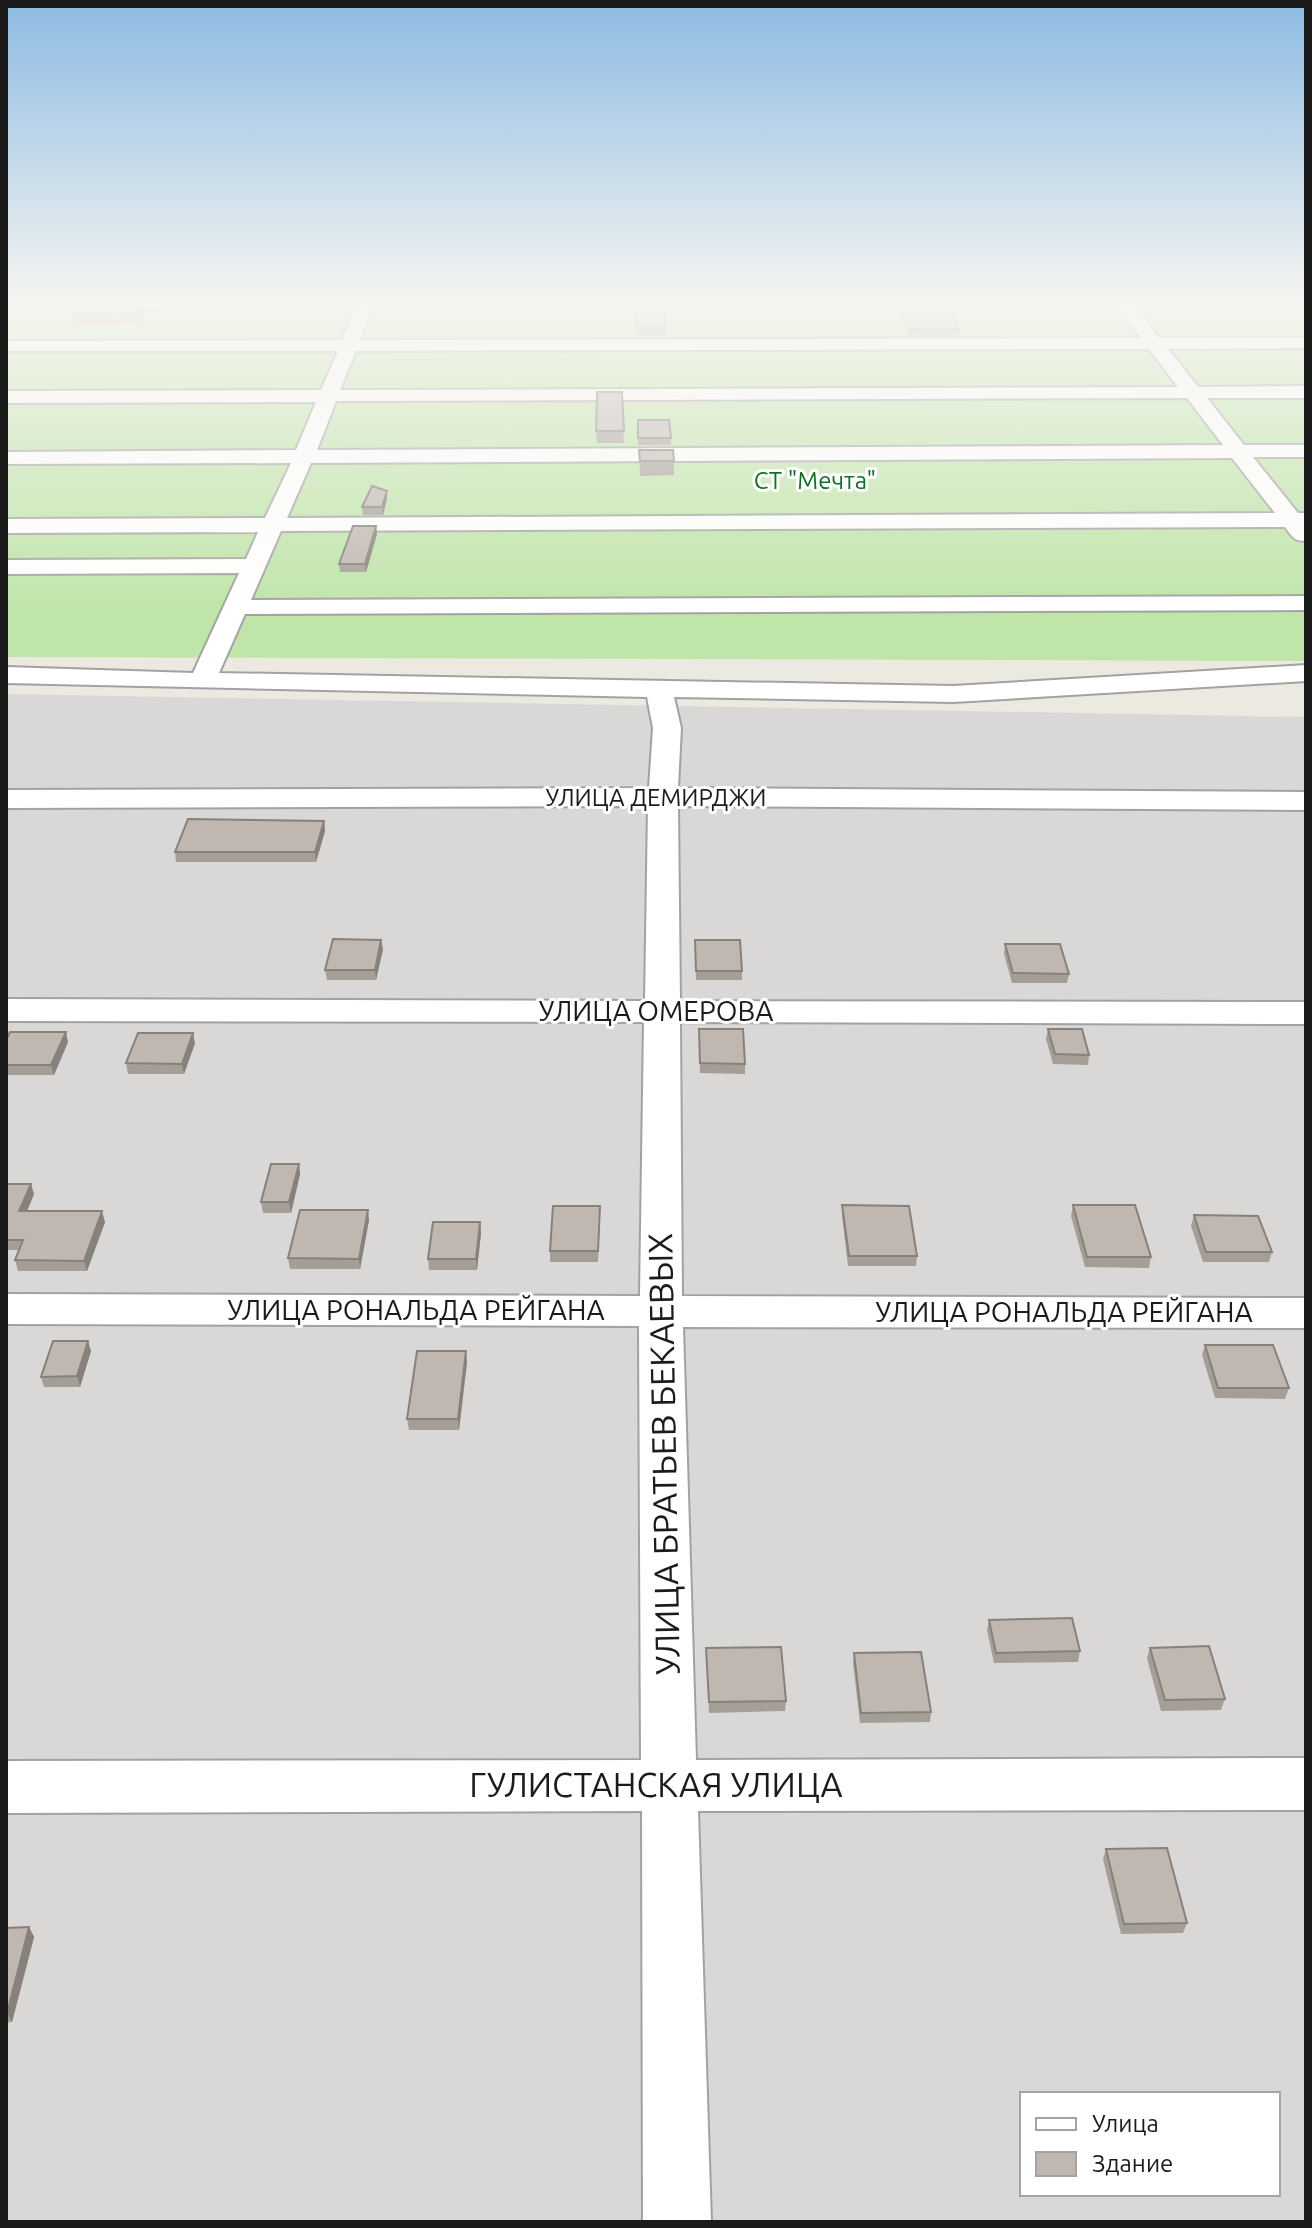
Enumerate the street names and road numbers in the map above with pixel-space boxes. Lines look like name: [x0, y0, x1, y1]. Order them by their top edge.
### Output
street label: УЛИЦА ДЕМИРДЖИ: [546, 784, 766, 811]
street label: УЛИЦА ОМЕРОВА: [539, 995, 773, 1026]
street label: УЛИЦА БРАТЬЕВ БЕКАЕВЫХ: [640, 1233, 686, 1675]
street label: УЛИЦА РОНАЛЬДА РЕЙГАНА: [227, 1294, 605, 1325]
street label: УЛИЦА РОНАЛЬДА РЕЙГАНА: [875, 1296, 1253, 1327]
street label: ГУЛИСТАНСКАЯ УЛИЦА: [469, 1765, 843, 1803]

